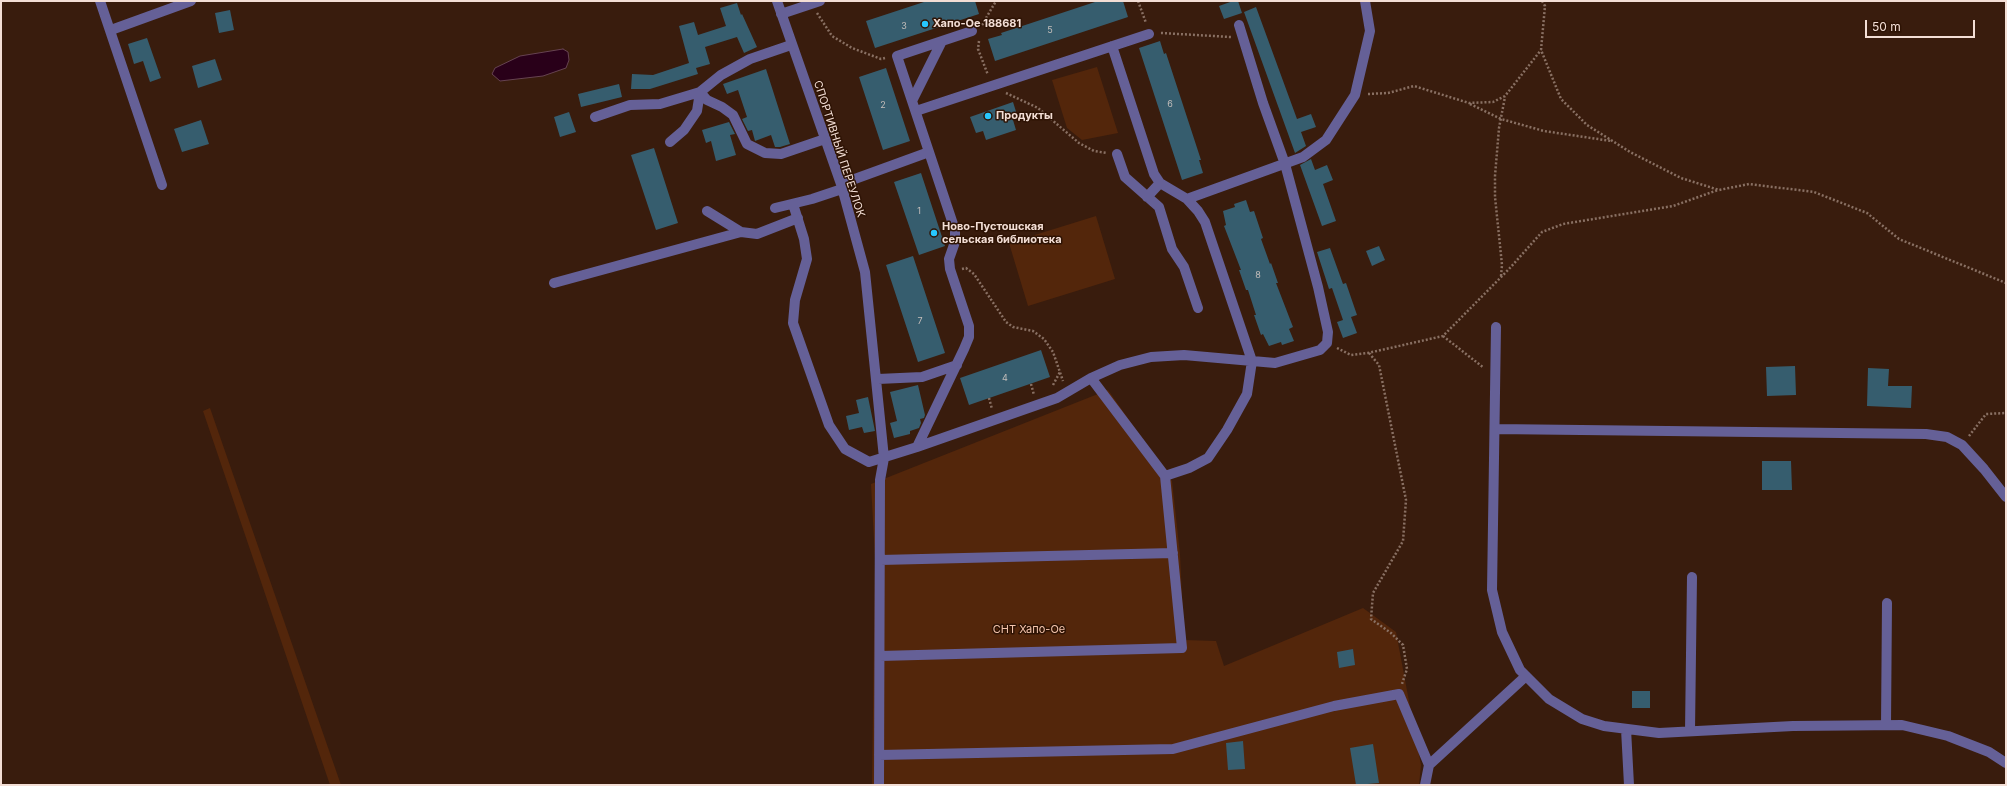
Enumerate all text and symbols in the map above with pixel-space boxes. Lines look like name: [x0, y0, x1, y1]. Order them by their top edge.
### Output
scale bar: [1867, 12, 1977, 38]
place label: Хапо-Ое 188681: [933, 17, 1021, 31]
marker: Хапо-Ое 188681: [920, 19, 930, 29]
text: 50 m: [1872, 19, 1901, 34]
house number: 3: [901, 21, 907, 31]
house number: 5: [1047, 25, 1053, 35]
street label: СПОРТИВНЫЙ ПЕРЕУЛОК: [811, 79, 867, 219]
house number: 6: [1167, 99, 1173, 109]
house number: 2: [880, 100, 886, 110]
place label: Продукты: [996, 109, 1053, 123]
marker: Продукты: [983, 111, 993, 121]
house number: 1: [917, 206, 921, 216]
place label: Ново-Пустошская сельская библиотека: [942, 220, 1062, 246]
marker: Ново-Пустошская сельская библиотека: [929, 228, 939, 238]
house number: 8: [1255, 270, 1261, 280]
house number: 7: [917, 316, 923, 326]
house number: 4: [1002, 373, 1008, 383]
park label: СНТ Хапо-Ое: [993, 623, 1065, 637]

